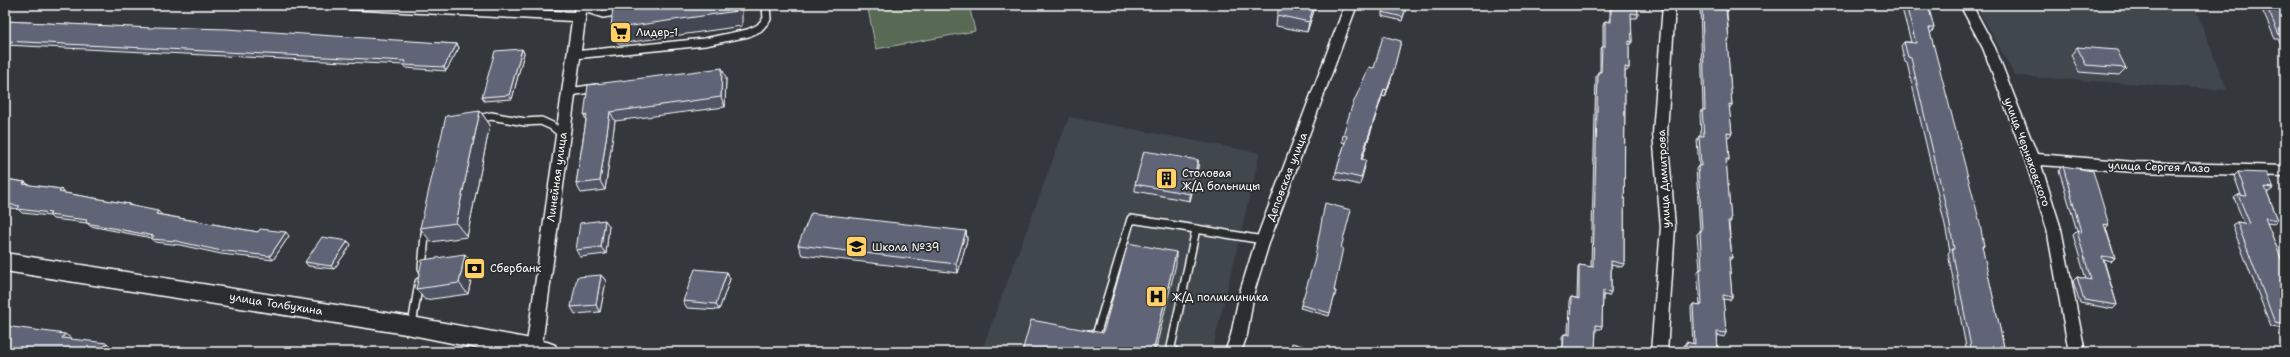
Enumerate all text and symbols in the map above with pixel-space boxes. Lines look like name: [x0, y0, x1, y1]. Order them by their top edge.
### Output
supermarket icon: Лидер-1: [608, 19, 634, 45]
place label: Лидер-1: [636, 25, 678, 40]
street label: улица Черняховского: [2000, 95, 2054, 209]
street label: улица Димитрова: [1654, 129, 1674, 229]
street label: Деповская улица: [1263, 130, 1311, 224]
street label: Линейная улица: [543, 131, 571, 223]
street label: улица Сергея Лазо: [2108, 158, 2211, 176]
building icon: Столовая Ж/Д больницы: [1154, 166, 1180, 192]
place label: Столовая Ж/Д больницы: [1182, 166, 1260, 194]
school or university icon: Школа №39: [843, 234, 869, 260]
place label: Школа №39: [872, 240, 939, 255]
bank icon: Сбербанк: [462, 255, 488, 281]
place label: Сбербанк: [490, 261, 541, 276]
hospital icon: Ж/Д поликлиника: [1143, 284, 1169, 310]
street label: улица Толбухина: [228, 289, 324, 319]
place label: Ж/Д поликлиника: [1172, 290, 1269, 305]

